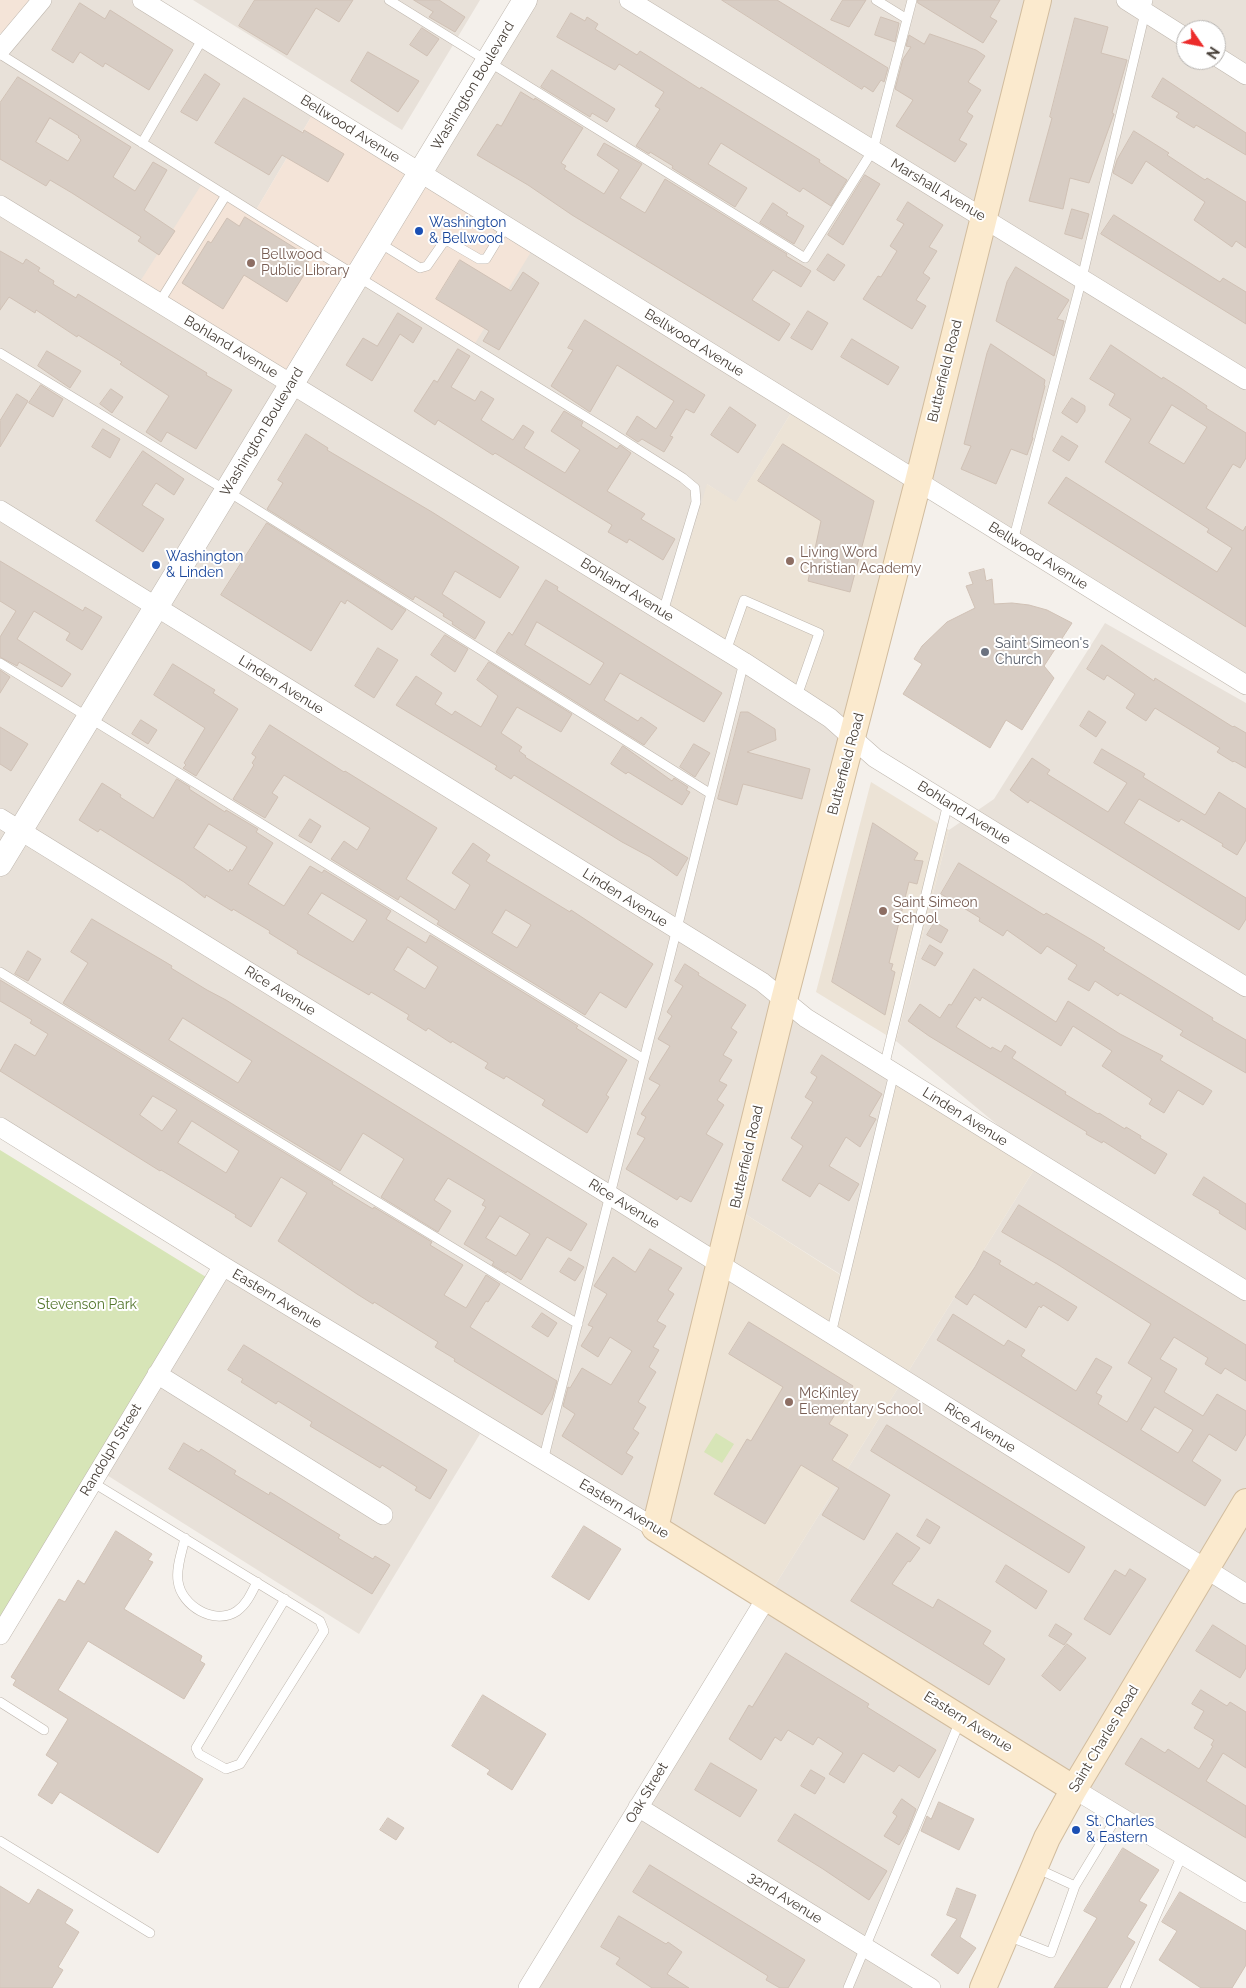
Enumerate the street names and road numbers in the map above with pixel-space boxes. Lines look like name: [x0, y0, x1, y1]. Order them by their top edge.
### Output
street label: Washington Boulevard: [428, 19, 518, 153]
street label: Bellwood Avenue: [297, 92, 403, 166]
street label: Marshall Avenue: [888, 155, 988, 225]
street label: Bellwood Avenue: [641, 306, 747, 380]
street label: Bohland Avenue: [181, 312, 281, 382]
street label: Butterfield Road: [924, 318, 966, 424]
street label: Washington Boulevard: [217, 365, 307, 499]
street label: Bellwood Avenue: [985, 519, 1091, 593]
street label: Bohland Avenue: [577, 555, 677, 625]
street label: Linden Avenue: [235, 652, 327, 718]
street label: Butterfield Road: [824, 711, 868, 817]
street label: Bohland Avenue: [914, 778, 1014, 848]
street label: Linden Avenue: [579, 865, 671, 931]
street label: Rice Avenue: [241, 963, 319, 1019]
street label: Linden Avenue: [919, 1084, 1011, 1150]
street label: Butterfield Road: [727, 1104, 767, 1210]
street label: Rice Avenue: [585, 1176, 663, 1232]
street label: Eastern Avenue: [229, 1266, 325, 1332]
street label: Rice Avenue: [941, 1400, 1019, 1456]
street label: Randolph Street: [77, 1401, 145, 1499]
street label: Eastern Avenue: [576, 1476, 672, 1542]
street label: Saint Charles Road: [1065, 1682, 1143, 1796]
street label: Eastern Avenue: [921, 1688, 1015, 1756]
street label: Oak Street: [622, 1760, 672, 1826]
street label: 32nd Avenue: [745, 1869, 825, 1927]

